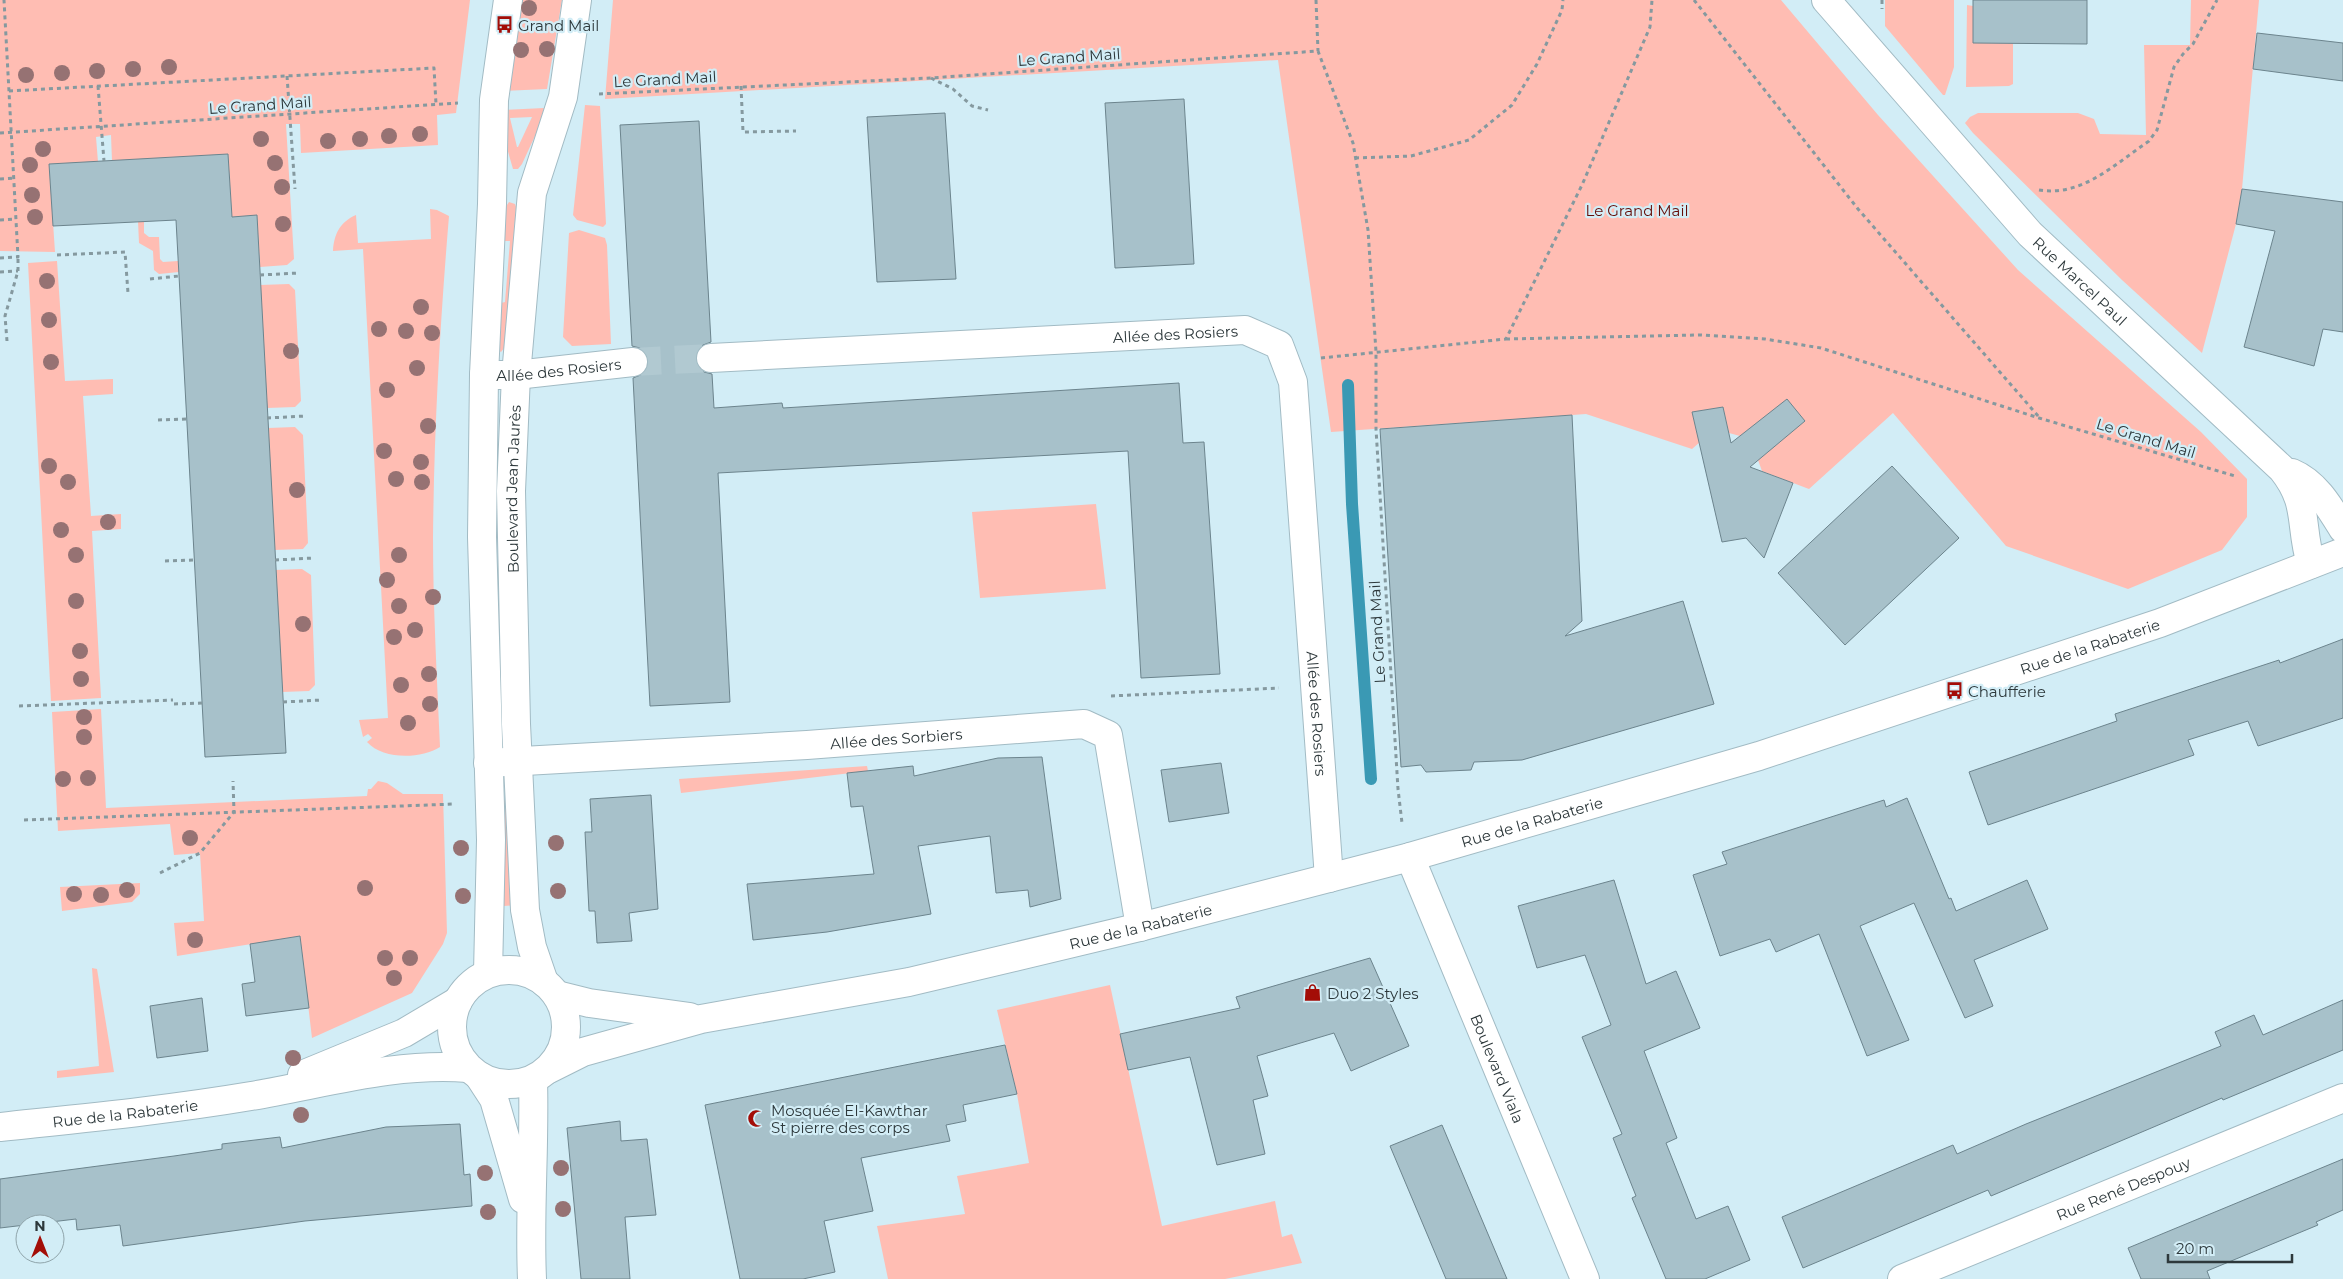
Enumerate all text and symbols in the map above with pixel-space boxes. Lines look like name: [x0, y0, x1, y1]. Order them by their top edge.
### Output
bus stop icon: Grand Mail: [494, 15, 514, 35]
place label: Grand Mail: [518, 16, 599, 35]
street label: Le Grand Mail: [1017, 44, 1121, 70]
street label: Le Grand Mail: [613, 67, 717, 91]
street label: Le Grand Mail: [208, 92, 312, 118]
park label: Le Grand Mail: [1585, 201, 1689, 220]
street label: Rue Marcel Paul: [2029, 232, 2131, 329]
street label: Allée des Rosiers: [1112, 321, 1238, 346]
street label: Allée des Rosiers: [496, 354, 622, 385]
street label: Boulevard Jean Jaurès: [501, 404, 524, 573]
street label: Le Grand Mail: [2094, 414, 2198, 462]
street label: Le Grand Mail: [1365, 580, 1389, 684]
street label: Rue de la Rabaterie: [2017, 614, 2162, 678]
street label: Allée des Rosiers: [1303, 650, 1331, 777]
bus stop icon: Chaufferie: [1944, 681, 1964, 701]
place label: Chaufferie: [1968, 682, 2046, 701]
street label: Allée des Sorbiers: [829, 724, 963, 753]
street label: Rue de la Rabaterie: [1459, 792, 1605, 851]
street label: Rue de la Rabaterie: [1067, 899, 1214, 953]
shop icon: Duo 2 Styles: [1303, 983, 1323, 1003]
place label: Duo 2 Styles: [1327, 984, 1419, 1003]
street label: Boulevard Viala: [1467, 1011, 1529, 1126]
street label: Rue de la Rabaterie: [51, 1095, 199, 1131]
place label: Mosquée El-Kawthar St pierre des corps: [771, 1101, 928, 1137]
mosque icon: Mosquée El-Kawthar St pierre des corps: [747, 1109, 767, 1129]
street label: Rue René Despouy: [2053, 1152, 2194, 1224]
north arrow: [15, 1214, 65, 1264]
text: N: [34, 1217, 46, 1235]
scale bar: [2168, 1232, 2292, 1264]
text: 20 m: [2176, 1239, 2214, 1258]

